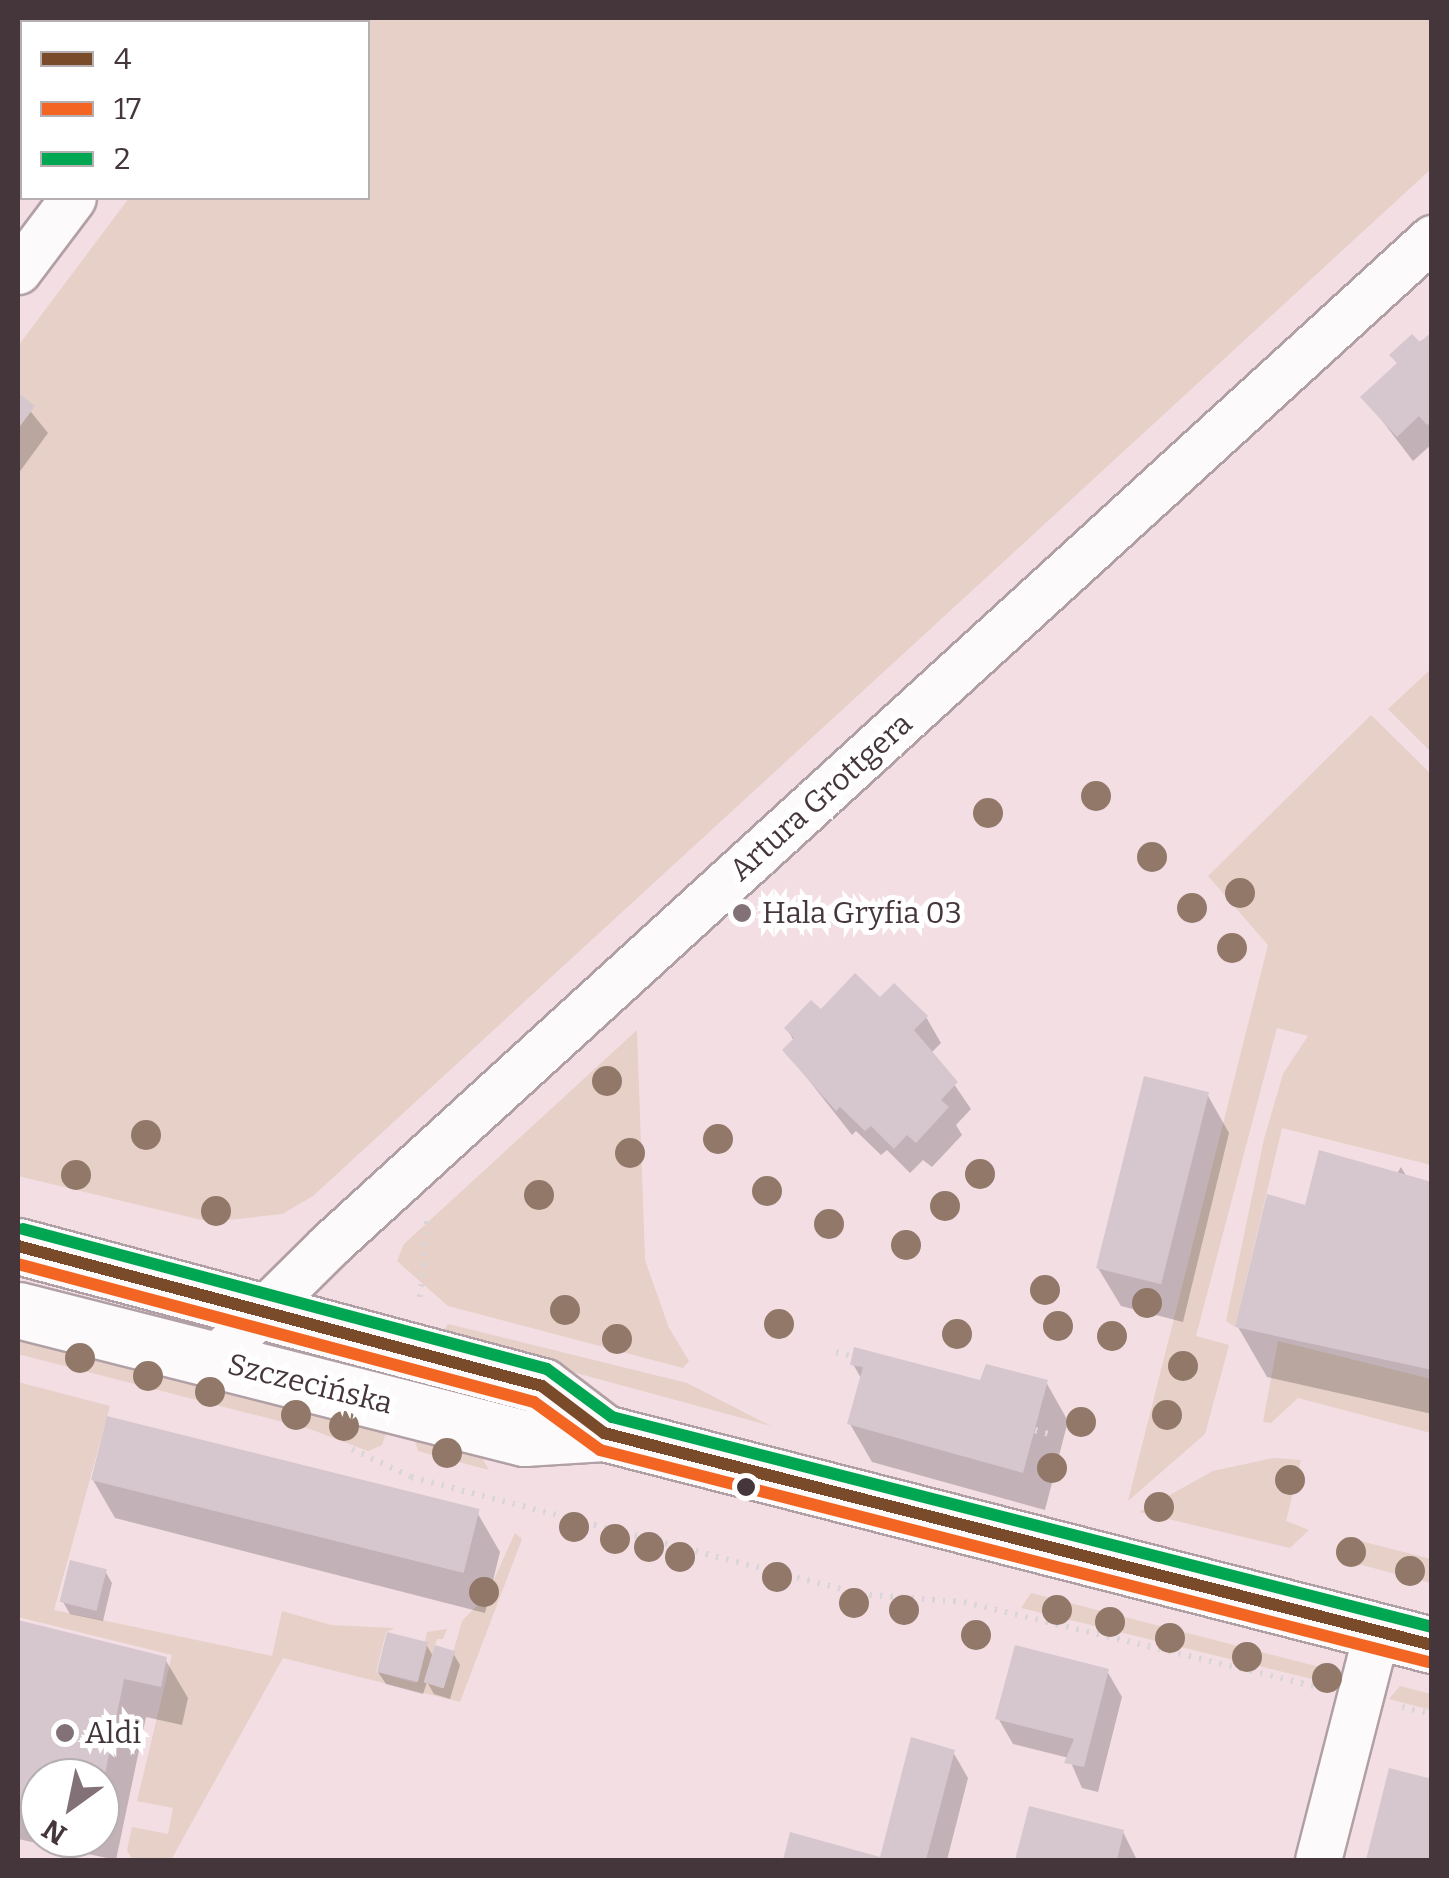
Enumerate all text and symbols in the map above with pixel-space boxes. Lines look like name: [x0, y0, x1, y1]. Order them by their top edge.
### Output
legend: [20, 20, 370, 200]
text: 4: [114, 41, 132, 77]
text: 17: [114, 91, 141, 127]
text: 2: [114, 141, 130, 177]
street label: Artura Grottgera: [722, 706, 920, 888]
place label: Hala Gryfia 03: [762, 895, 962, 931]
marker: Hala Gryfia 03: [731, 902, 753, 924]
street label: Szczecińska: [224, 1346, 396, 1422]
unlabelled marker: [736, 1477, 756, 1497]
place label: Aldi: [85, 1715, 141, 1751]
marker: Aldi: [54, 1722, 76, 1744]
north arrow: [20, 1758, 120, 1858]
text: N: [36, 1812, 73, 1852]

